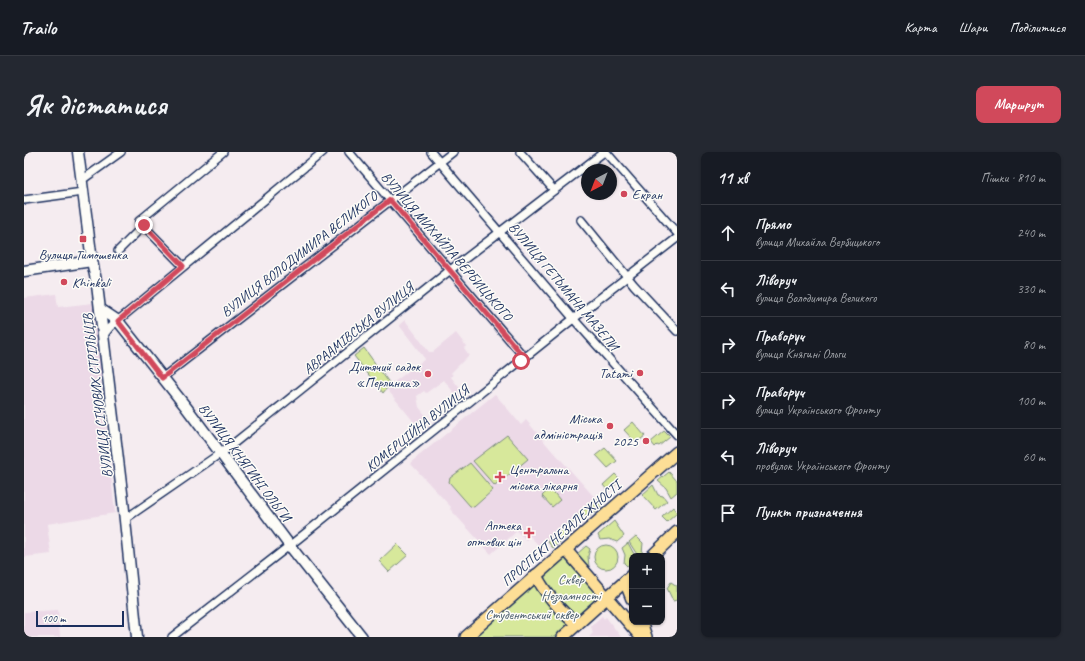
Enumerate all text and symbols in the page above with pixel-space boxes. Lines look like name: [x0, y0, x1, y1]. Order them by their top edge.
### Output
text: Trailo: [20, 16, 56, 40]
text: Карта: [905, 19, 937, 36]
text: Шари: [959, 19, 987, 36]
text: Поділитися: [1009, 19, 1065, 36]
button: Маршрут: [976, 86, 1061, 123]
text: Як дістатися: [24, 87, 167, 122]
north arrow: [581, 164, 617, 200]
text: 11 хв: [717, 168, 748, 189]
street label: ВУЛИЦЯ МИХАЙЛА ВЕРБИЦЬКОГО: [377, 169, 517, 326]
text: Пішки · 810 m: [981, 170, 1045, 186]
place label: Екран: [632, 186, 663, 203]
street label: ВУЛИЦЯ ВОЛОДИМИРА ВЕЛИКОГО: [218, 187, 382, 321]
marker: Екран: [619, 189, 629, 199]
text: Прямо: [755, 215, 791, 234]
route end: [135, 216, 153, 234]
street label: ВУЛИЦЯ ГЕТЬМАНА МАЗЕПИ: [505, 219, 624, 356]
icon: ahead: [717, 222, 739, 244]
text: 240 m: [1017, 225, 1045, 241]
marker: Вулиця Тимошенка: [78, 234, 88, 244]
text: вулиця Михайла Вербицького: [755, 234, 879, 250]
place label: Вулиця Тимошенка: [39, 246, 128, 263]
text: Ліворуч: [755, 271, 796, 290]
place label: Khinkali: [72, 274, 113, 291]
marker: Khinkali: [59, 277, 69, 287]
street label: АВРААМІВСЬКА ВУЛИЦЯ: [300, 277, 419, 378]
icon: left: [717, 278, 739, 300]
text: 330 m: [1017, 281, 1045, 297]
text: вулиця Володимира Великого: [755, 290, 877, 306]
street label: ВУЛИЦЯ СІЧОВИХ СТРІЛЬЦІВ: [79, 311, 116, 479]
text: Праворуч: [755, 327, 804, 346]
icon: right: [717, 334, 739, 356]
text: 80 m: [1023, 337, 1045, 353]
text: вулиця Княгині Ольги: [755, 346, 845, 362]
route start: [512, 352, 530, 370]
place label: Дитячий садок «Перлинка»: [349, 358, 421, 391]
place label: Tatami: [599, 365, 634, 382]
marker: Tatami: [635, 368, 645, 378]
marker: Дитячий садок «Перлинка»: [423, 369, 433, 379]
street label: КОМЕРЦІЙНА ВУЛИЦЯ: [362, 380, 474, 475]
text: Праворуч: [755, 383, 804, 402]
icon: right: [717, 390, 739, 412]
text: 100 m: [1017, 393, 1045, 409]
street label: ВУЛИЦЯ КНЯГИНІ ОЛЬГИ: [195, 400, 296, 526]
text: вулиця Українського Фронту: [755, 402, 880, 418]
place label: Міська адміністрація: [533, 410, 603, 443]
marker: Міська адміністрація: [605, 421, 615, 431]
place label: 2025: [613, 433, 639, 450]
marker: 2025: [641, 436, 651, 446]
text: Ліворуч: [755, 439, 796, 458]
icon: left: [717, 446, 739, 468]
text: 60 m: [1023, 449, 1045, 465]
text: провулок Українського Фронту: [755, 458, 889, 474]
place label: Центральна міська лікарня: [509, 461, 578, 494]
marker: Центральна міська лікарня: [494, 471, 506, 483]
street label: ПРОСПЕКТ НЕЗАЛЕЖНОСТІ: [498, 475, 627, 590]
icon: arrive: [717, 502, 739, 524]
text: Пункт призначення: [755, 503, 862, 522]
place label: Аптека оптових цін: [466, 517, 522, 550]
marker: Аптека оптових цін: [524, 528, 534, 538]
map controls: [629, 553, 665, 625]
button: +: [629, 553, 665, 589]
park label: Сквер Незламності: [541, 571, 603, 604]
button: −: [629, 589, 665, 625]
park label: Студентський сквер: [485, 606, 579, 623]
scale bar: [36, 609, 124, 628]
text: 100 m: [42, 611, 66, 625]

